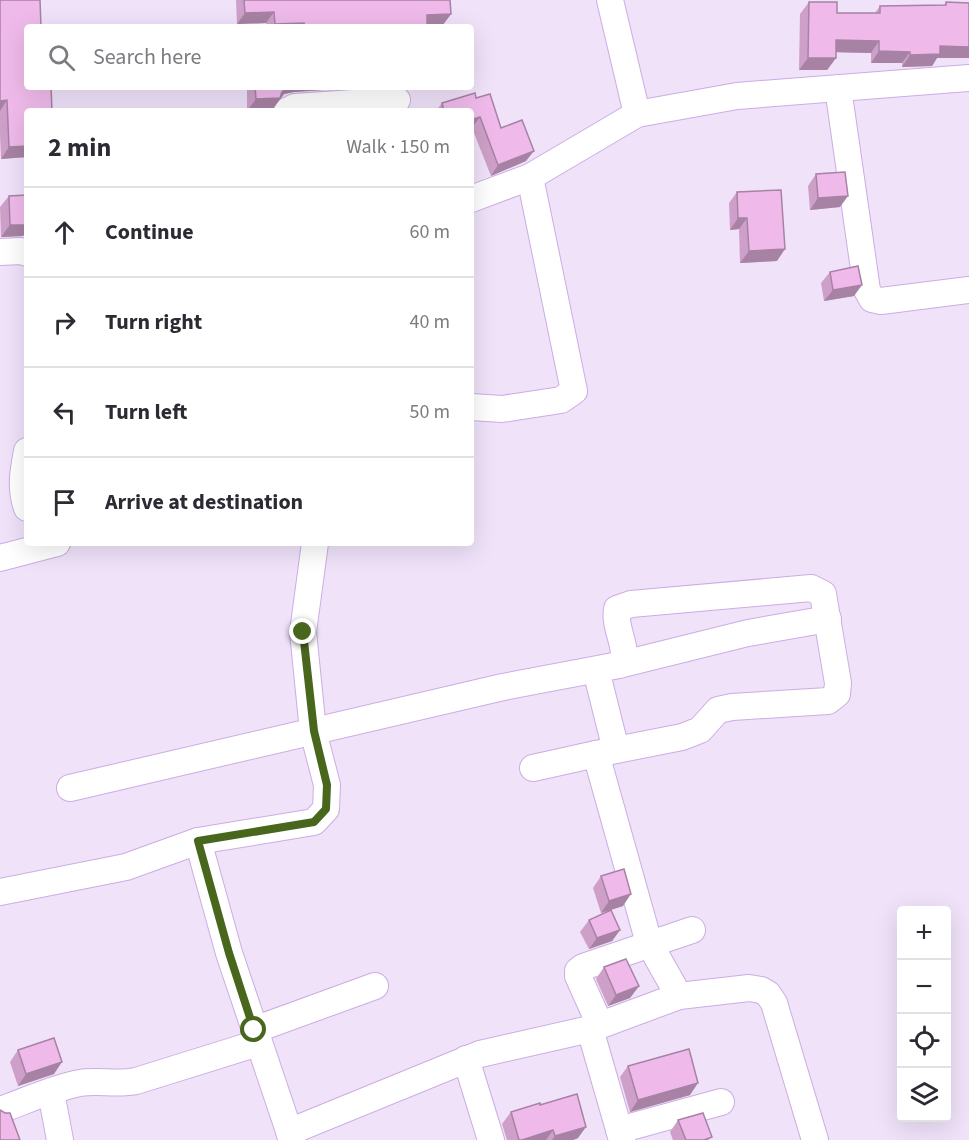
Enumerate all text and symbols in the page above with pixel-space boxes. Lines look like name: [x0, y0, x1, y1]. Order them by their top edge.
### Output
search box: [24, 24, 474, 90]
icon: search: [45, 41, 78, 74]
text: Search here: [93, 41, 201, 73]
text: 2 min: [48, 129, 111, 166]
text: Walk · 150 m: [346, 133, 450, 161]
icon: ahead: [48, 216, 81, 249]
text: Continue: [105, 216, 194, 248]
text: 60 m: [410, 218, 450, 246]
icon: right: [48, 306, 81, 339]
text: Turn right: [105, 306, 202, 338]
text: 40 m: [410, 308, 450, 336]
icon: left: [48, 396, 81, 429]
text: Turn left: [105, 396, 187, 428]
text: 50 m: [410, 398, 450, 426]
icon: arrive: [48, 486, 81, 519]
text: Arrive at destination: [105, 486, 303, 518]
route end: [289, 618, 315, 644]
map controls: [897, 906, 951, 1122]
button: +: [897, 906, 951, 960]
button: −: [897, 960, 951, 1014]
button: locate: [897, 1014, 951, 1068]
route start: [240, 1016, 266, 1042]
button: layers: [897, 1068, 951, 1122]

